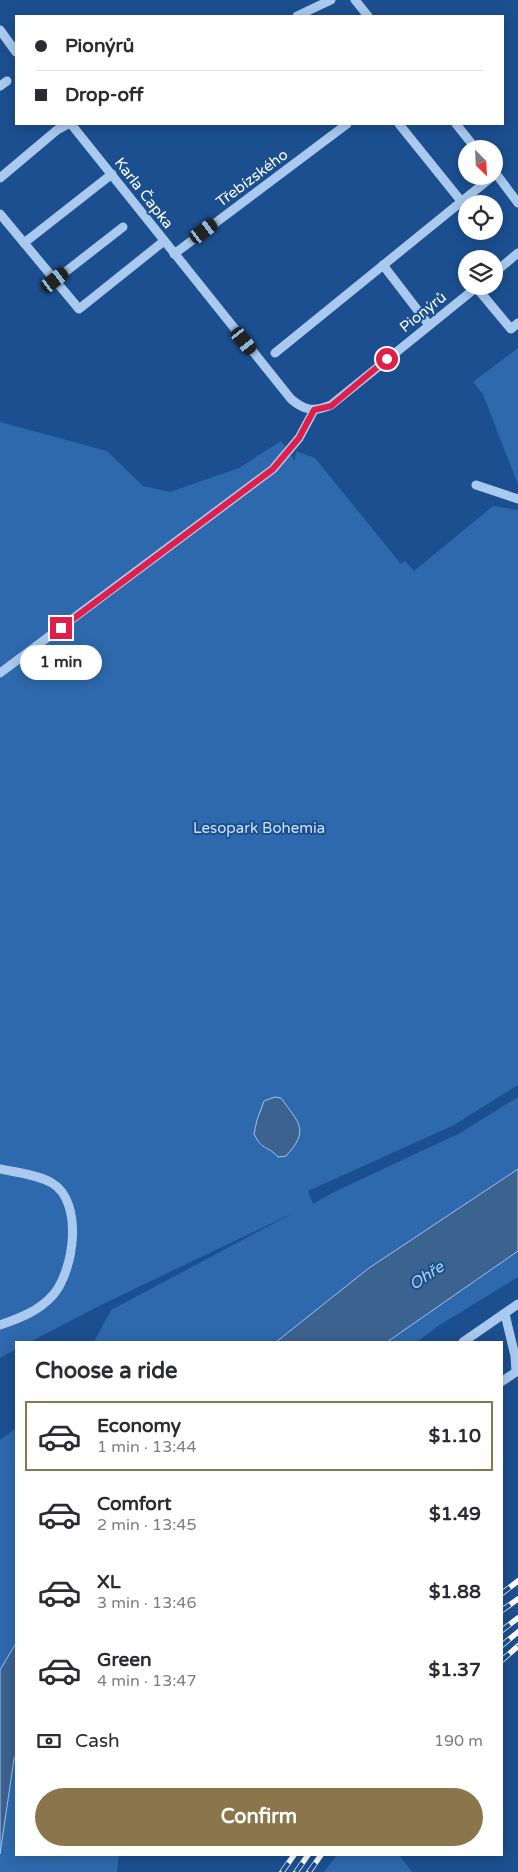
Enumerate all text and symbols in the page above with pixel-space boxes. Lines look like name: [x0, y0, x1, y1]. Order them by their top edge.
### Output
text: Pionýrů: [65, 35, 134, 57]
text: Drop-off: [65, 84, 144, 106]
north arrow: [458, 140, 502, 185]
map controls: [458, 140, 503, 295]
street label: Třebízského: [213, 145, 291, 211]
street label: Karla Čapka: [111, 154, 177, 232]
button: locate: [458, 195, 503, 240]
car: [187, 216, 220, 246]
button: layers: [458, 250, 503, 295]
car: [38, 265, 71, 295]
street label: Pionýrů: [396, 288, 450, 336]
car: [228, 325, 259, 357]
route start: [376, 348, 398, 370]
route end: [50, 617, 72, 639]
callout: 1 min: [20, 646, 102, 680]
text: 1 min: [40, 652, 82, 672]
park label: Lesopark Bohemia: [193, 819, 325, 837]
water label: Ohře: [405, 1257, 448, 1295]
text: Choose a ride: [35, 1358, 178, 1384]
icon: car: [37, 1414, 82, 1459]
text: Economy: [97, 1415, 181, 1437]
text: $1.10: [429, 1425, 481, 1447]
text: 1 min · 13:44: [97, 1437, 196, 1457]
icon: car: [37, 1492, 82, 1537]
text: Comfort: [97, 1493, 171, 1515]
text: $1.49: [429, 1503, 481, 1525]
text: 2 min · 13:45: [97, 1515, 196, 1535]
icon: car: [37, 1570, 82, 1615]
text: XL: [97, 1571, 121, 1593]
text: $1.88: [429, 1581, 481, 1603]
text: 3 min · 13:46: [97, 1593, 196, 1613]
icon: car: [37, 1648, 82, 1693]
text: Green: [97, 1649, 151, 1671]
text: $1.37: [429, 1659, 481, 1681]
text: 4 min · 13:47: [97, 1671, 196, 1691]
icon: cash: [35, 1727, 63, 1755]
text: Cash: [75, 1730, 120, 1752]
text: 190 m: [434, 1731, 483, 1751]
button: Confirm: [35, 1788, 483, 1846]

